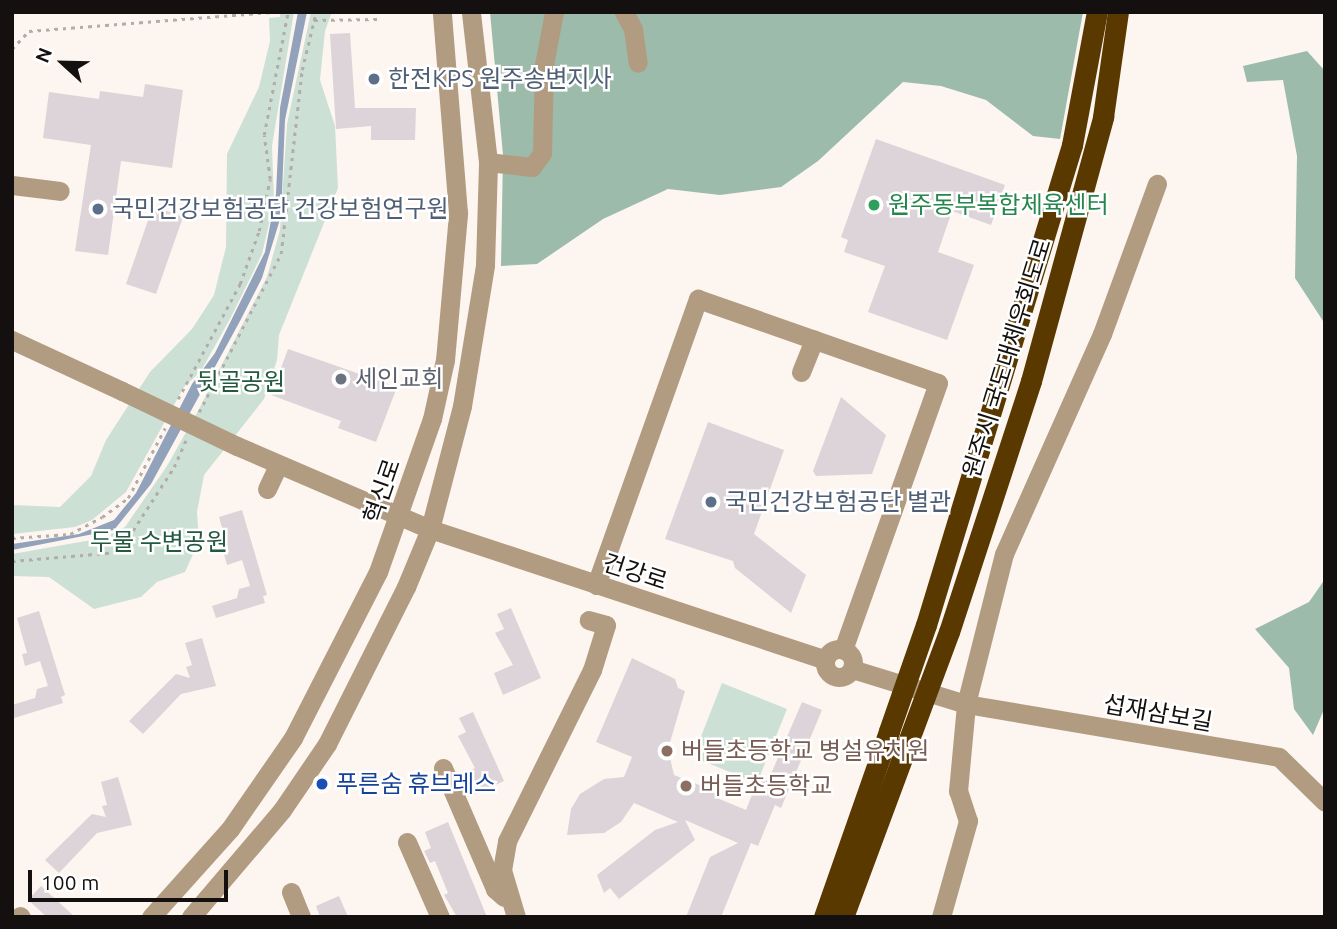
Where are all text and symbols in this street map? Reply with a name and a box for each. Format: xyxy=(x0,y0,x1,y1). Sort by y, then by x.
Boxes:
north arrow xyxy=(28,28,98,98)
text: N xyxy=(31,44,56,66)
place label: 한전KPS 원주송변지사 xyxy=(388,65,612,93)
marker: 한전KPS 원주송변지사 xyxy=(366,71,382,87)
place label: 원주동부복합체육센터 xyxy=(888,191,1109,219)
place label: 국민건강보험공단 건강보험연구원 xyxy=(112,195,449,223)
marker: 원주동부복합체육센터 xyxy=(866,197,882,213)
marker: 국민건강보험공단 건강보험연구원 xyxy=(90,201,106,217)
street label: 원주시 국도대체우회도로 xyxy=(957,235,1057,481)
place label: 세인교회 xyxy=(355,365,443,393)
park label: 뒷골공원 xyxy=(197,368,285,396)
marker: 세인교회 xyxy=(333,371,349,387)
street label: 혁신로 xyxy=(358,455,406,527)
place label: 국민건강보험공단 별관 xyxy=(725,488,951,516)
marker: 국민건강보험공단 별관 xyxy=(703,494,719,510)
park label: 두물 수변공원 xyxy=(90,528,228,556)
street label: 건강로 xyxy=(599,548,671,596)
street label: 섭재삼보길 xyxy=(1101,689,1215,737)
place label: 버들초등학교 병설유치원 xyxy=(681,737,929,765)
marker: 버들초등학교 병설유치원 xyxy=(659,743,675,759)
place label: 푸른숨 휴브레스 xyxy=(336,770,496,798)
place label: 버들초등학교 xyxy=(700,772,832,800)
marker: 푸른숨 휴브레스 xyxy=(314,776,330,792)
marker: 버들초등학교 xyxy=(678,778,694,794)
scale bar xyxy=(32,856,231,900)
text: 100 m xyxy=(41,870,99,894)

